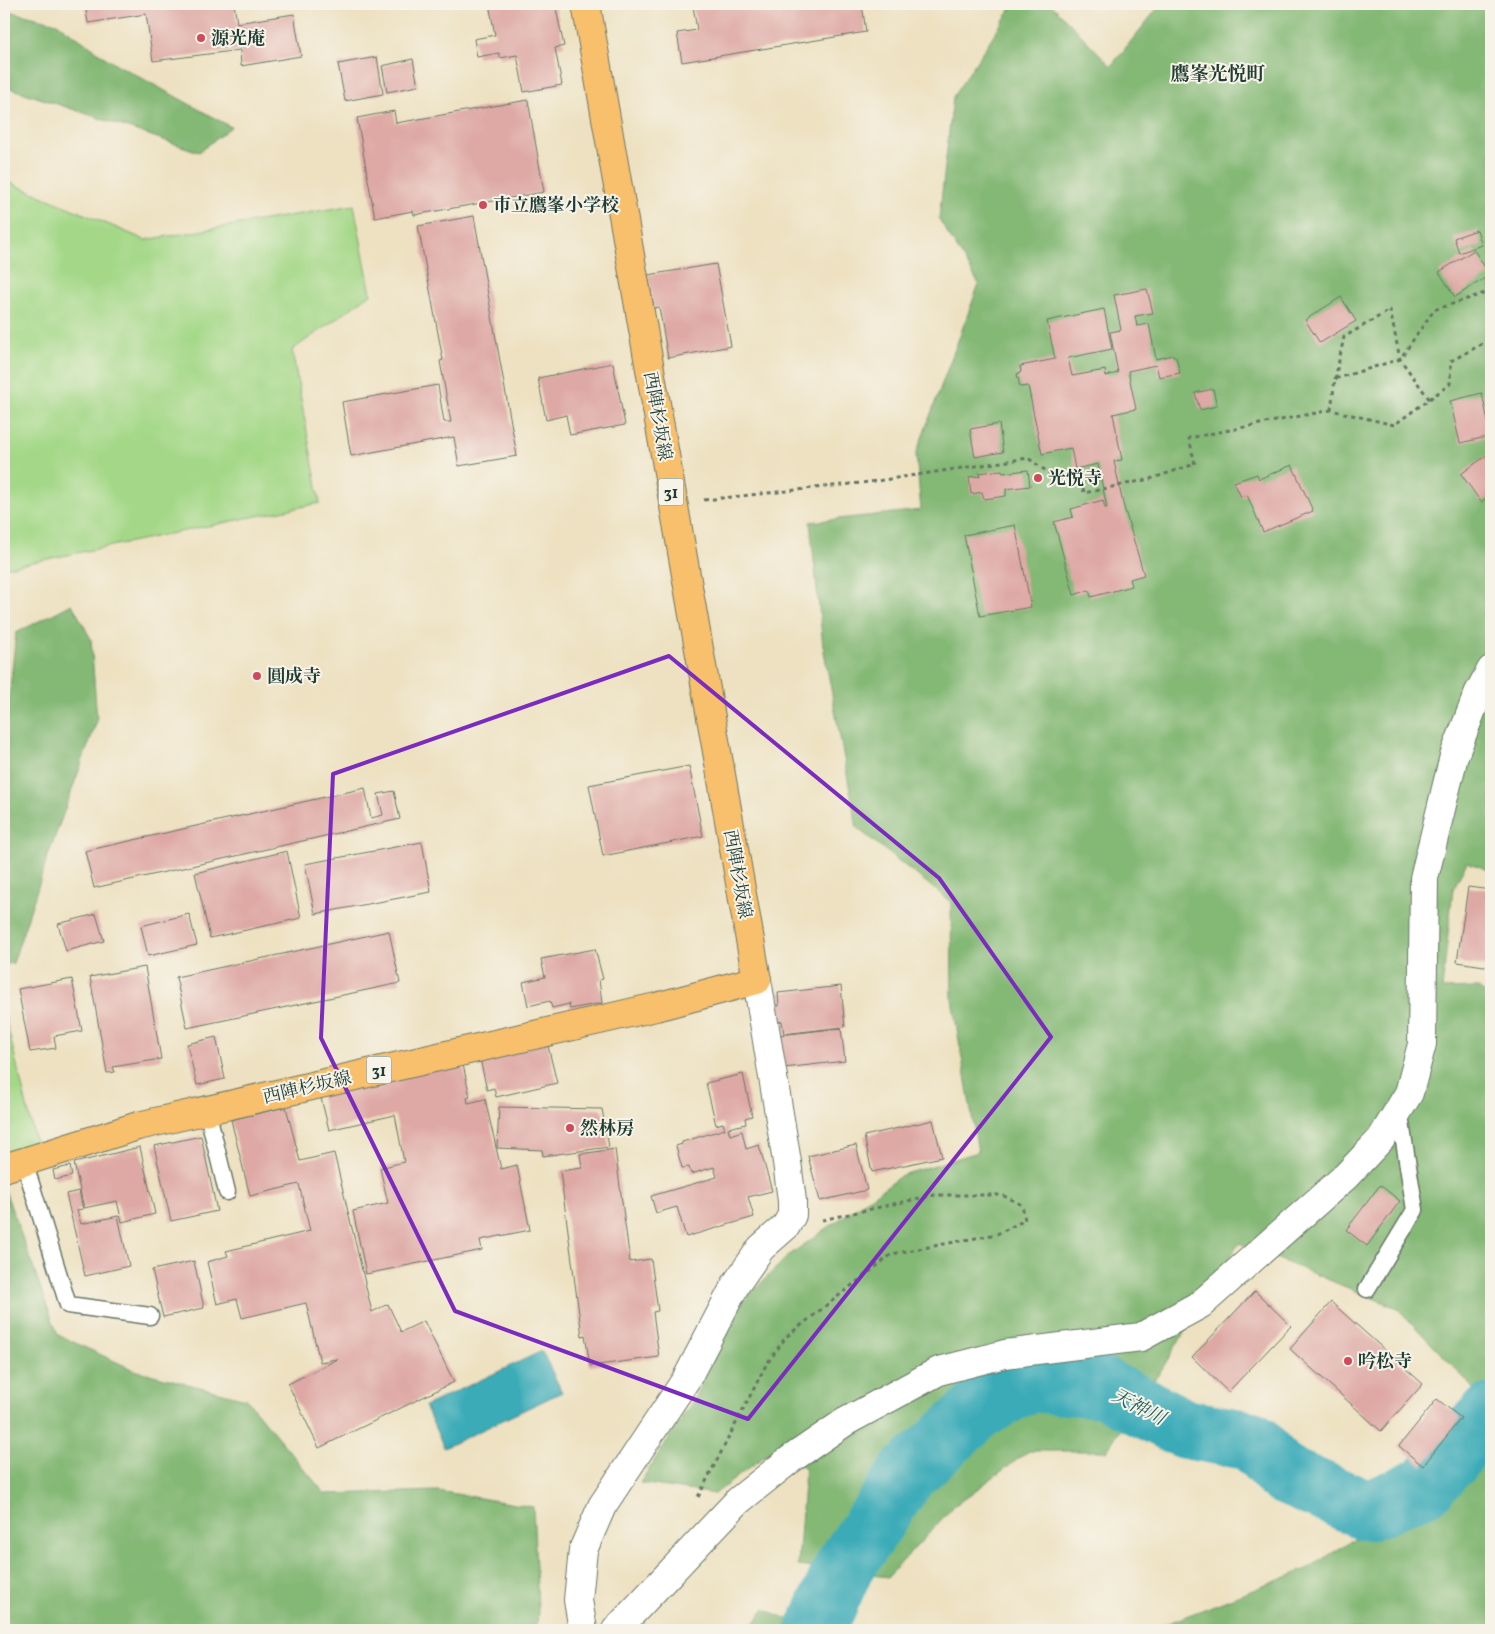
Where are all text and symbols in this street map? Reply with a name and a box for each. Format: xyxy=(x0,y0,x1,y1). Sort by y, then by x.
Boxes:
place label: 源光庵 xyxy=(211,27,265,52)
marker: 源光庵 xyxy=(195,32,207,44)
district label: 鷹峯光悦町 xyxy=(1170,62,1266,88)
place label: 市立鷹峯小学校 xyxy=(493,194,619,219)
marker: 市立鷹峯小学校 xyxy=(477,199,489,211)
street label: 西陣杉坂線 xyxy=(636,370,677,463)
place label: 光悦寺 xyxy=(1048,467,1102,492)
marker: 光悦寺 xyxy=(1032,472,1044,484)
road number: 31 xyxy=(658,478,684,506)
place label: 圓成寺 xyxy=(267,665,321,690)
marker: 圓成寺 xyxy=(251,670,263,682)
street label: 西陣杉坂線 xyxy=(716,828,757,921)
road number: 31 xyxy=(366,1056,392,1084)
street label: 西陣杉坂線 xyxy=(261,1066,354,1111)
place label: 然林房 xyxy=(580,1117,634,1142)
marker: 然林房 xyxy=(564,1122,576,1134)
place label: 吟松寺 xyxy=(1358,1350,1412,1375)
marker: 吟松寺 xyxy=(1342,1355,1354,1367)
water label: 天神川 xyxy=(1107,1383,1171,1433)

